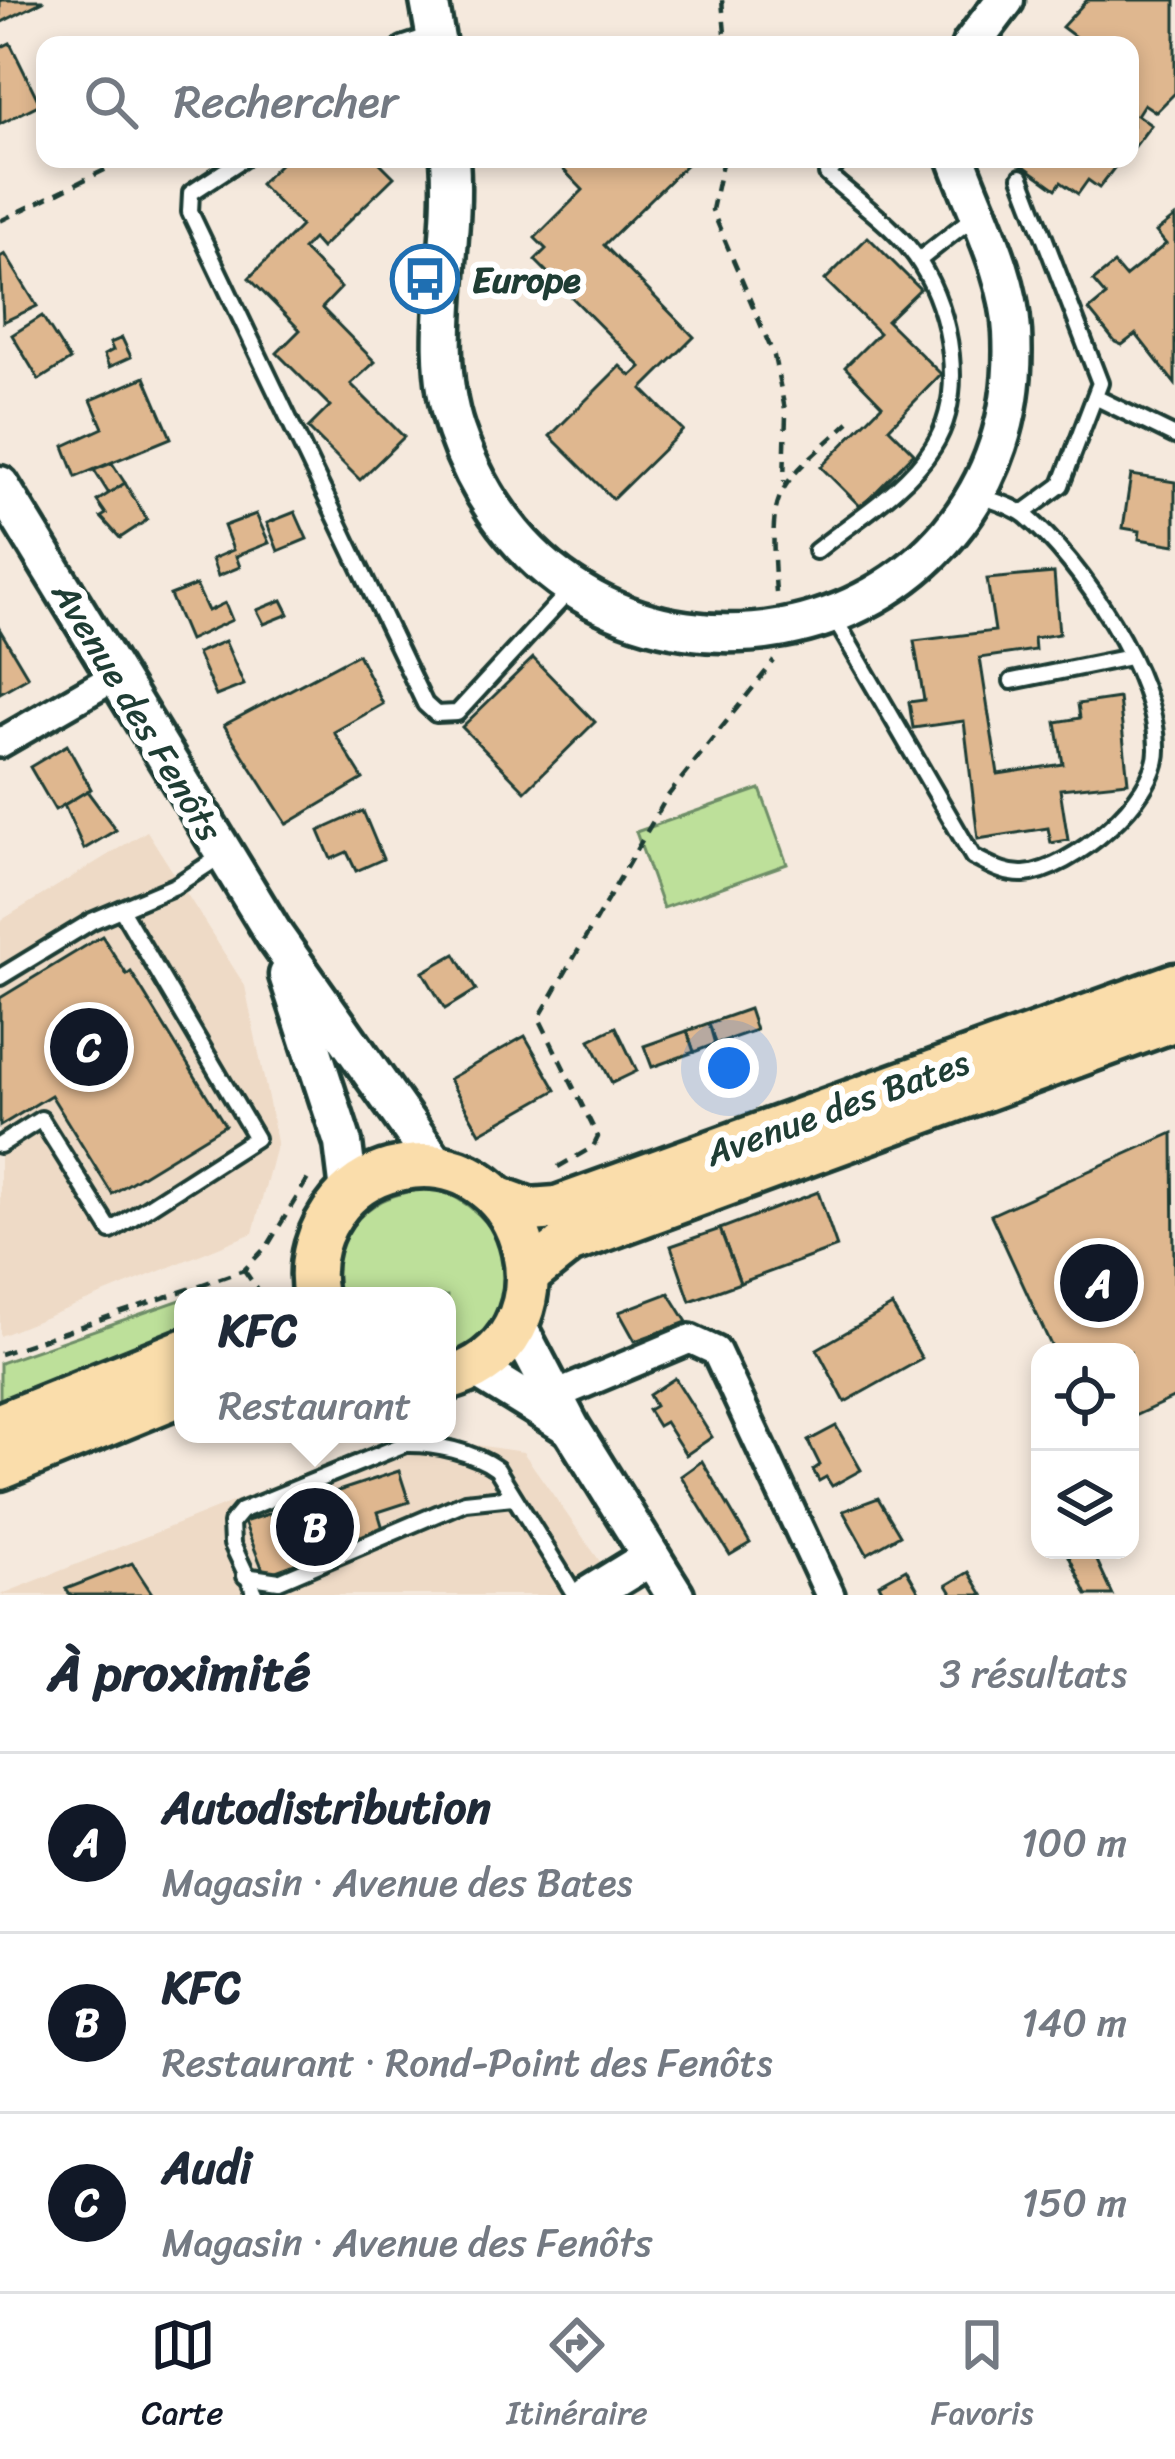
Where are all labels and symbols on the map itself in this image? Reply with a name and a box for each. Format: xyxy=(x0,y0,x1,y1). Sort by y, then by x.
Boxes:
bus stop icon: Europe xyxy=(390,244,460,314)
place label: Europe xyxy=(472,248,581,312)
street label: Avenue des Fenôts xyxy=(33,568,241,855)
pin: C xyxy=(50,1002,128,1092)
street label: Avenue des Bates xyxy=(696,1031,978,1186)
your location xyxy=(699,1038,759,1098)
pin: A xyxy=(1060,1238,1138,1328)
pin: B xyxy=(276,1482,354,1572)

